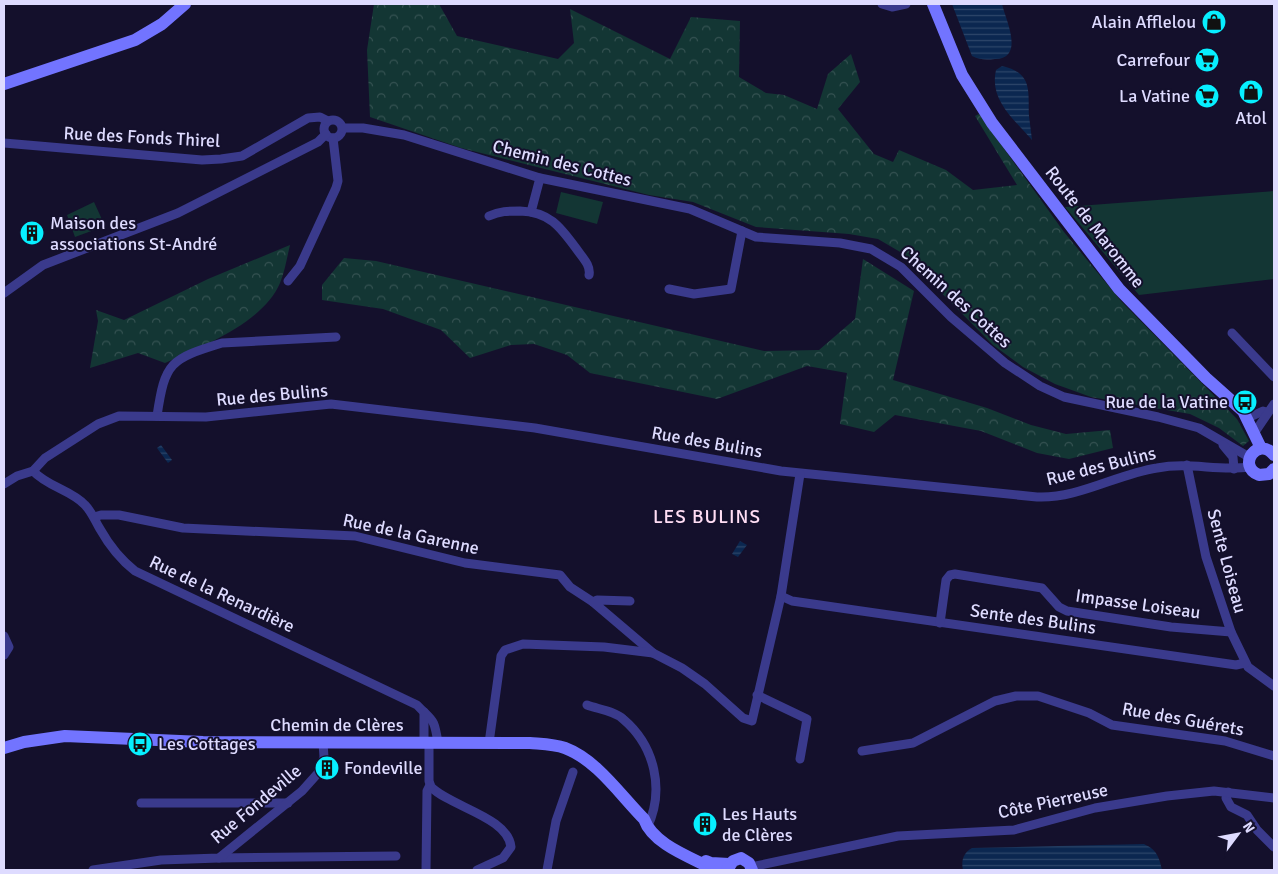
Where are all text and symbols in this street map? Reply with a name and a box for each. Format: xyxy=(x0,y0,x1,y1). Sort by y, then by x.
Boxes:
shop icon: Alain Afflelou xyxy=(1201,9,1227,35)
place label: Alain Afflelou xyxy=(1092,11,1196,33)
supermarket icon: Carrefour xyxy=(1194,47,1220,73)
place label: Carrefour xyxy=(1117,49,1190,71)
shop icon: Atol xyxy=(1238,79,1264,105)
supermarket icon: La Vatine xyxy=(1194,83,1220,109)
place label: La Vatine xyxy=(1119,85,1190,107)
place label: Atol xyxy=(1235,107,1267,129)
street label: Rue des Fonds Thirel xyxy=(63,122,221,152)
street label: Chemin des Cottes xyxy=(490,135,634,191)
street label: Route de Maromme xyxy=(1041,162,1149,292)
place label: Maison des associations St-André xyxy=(50,212,217,255)
building icon: Maison des associations St-André xyxy=(19,220,45,246)
street label: Chemin des Cottes xyxy=(896,241,1016,353)
street label: Rue des Bulins xyxy=(215,379,329,411)
bus stop icon: Rue de la Vatine xyxy=(1232,389,1258,415)
place label: Rue de la Vatine xyxy=(1105,391,1228,413)
street label: Rue des Bulins xyxy=(650,421,764,463)
street label: Rue des Bulins xyxy=(1044,442,1158,490)
district label: LES BULINS xyxy=(653,505,761,529)
street label: Sente Loiseau xyxy=(1203,506,1251,616)
street label: Rue de la Garenne xyxy=(341,509,481,559)
street label: Rue de la Renardière xyxy=(146,551,298,637)
street label: Impasse Loiseau xyxy=(1074,584,1202,624)
street label: Sente des Bulins xyxy=(969,599,1097,639)
street label: Rue des Guérets xyxy=(1120,697,1246,741)
street label: Chemin de Clères xyxy=(270,714,404,736)
bus stop icon: Les Cottages xyxy=(127,731,153,757)
place label: Les Cottages xyxy=(158,733,256,755)
building icon: Fondeville xyxy=(314,755,340,781)
place label: Fondeville xyxy=(344,757,422,779)
street label: Rue Fondeville xyxy=(206,760,306,848)
street label: Côte Pierreuse xyxy=(996,779,1110,823)
place label: Les Hauts de Clères xyxy=(722,803,797,846)
north arrow xyxy=(1213,809,1263,859)
building icon: Les Hauts de Clères xyxy=(692,811,718,837)
text: N xyxy=(1239,819,1258,836)

